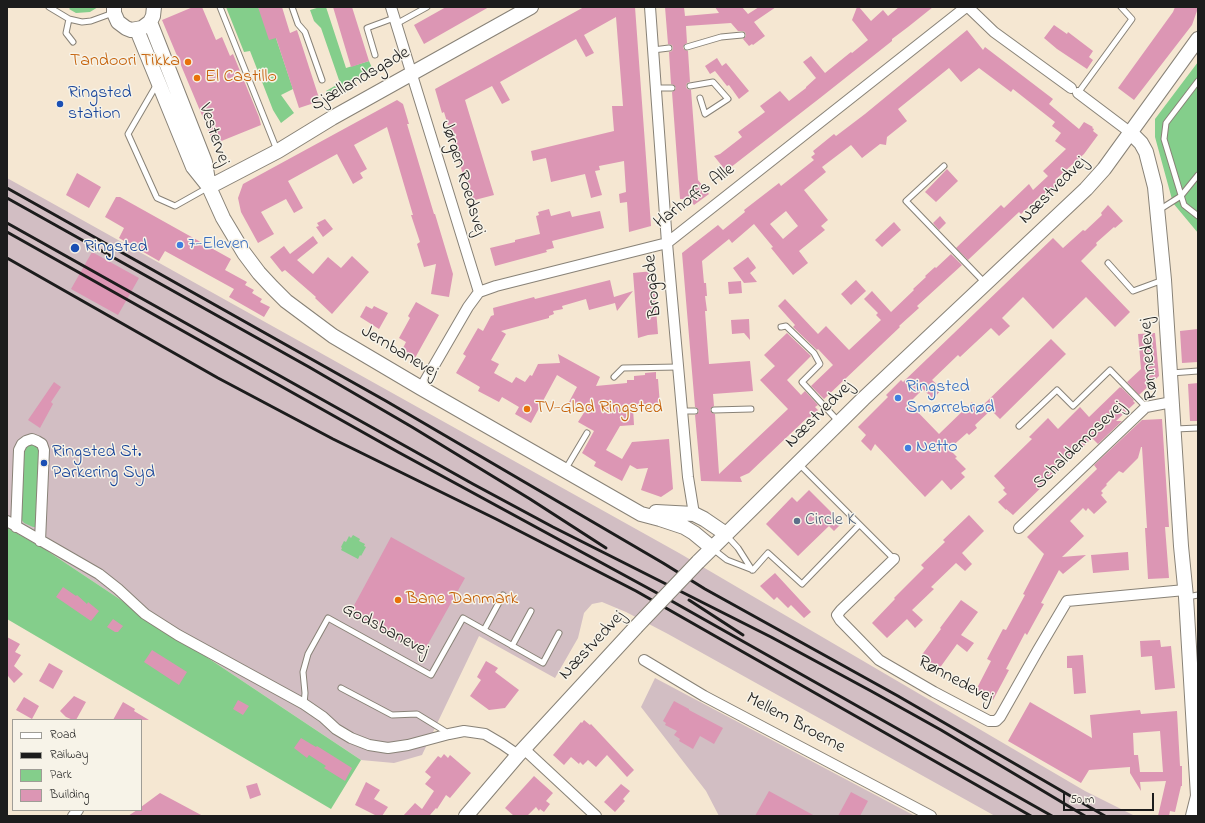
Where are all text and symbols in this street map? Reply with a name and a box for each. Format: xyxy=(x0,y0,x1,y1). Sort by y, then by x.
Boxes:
street label: Sjællandsgade xyxy=(308,43,414,117)
place label: Tandoori Tikka xyxy=(70,51,180,73)
marker: Tandoori Tikka xyxy=(183,57,193,67)
place label: El Castillo xyxy=(205,67,277,89)
marker: El Castillo xyxy=(192,73,202,83)
place label: Ringsted station xyxy=(68,83,132,126)
marker: Ringsted station xyxy=(55,99,65,109)
street label: Vestervej xyxy=(192,101,234,169)
street label: Jørgen Roedsvej xyxy=(434,118,490,238)
street label: Næstvedvej xyxy=(1015,152,1093,230)
street label: Harhoffs Alle xyxy=(650,160,740,234)
place label: 7-Eleven xyxy=(188,234,249,256)
place label: Ringsted xyxy=(84,237,148,259)
marker: 7-Eleven xyxy=(175,240,185,250)
marker: Ringsted xyxy=(69,242,81,254)
street label: Brogade xyxy=(640,254,668,318)
street label: Rønnedevej xyxy=(1136,317,1164,401)
street label: Jernbanevej xyxy=(356,321,442,385)
street label: Næstvedvej xyxy=(781,376,859,454)
place label: Ringsted Smørrebrød xyxy=(906,377,995,420)
marker: Ringsted Smørrebrød xyxy=(893,393,903,403)
street label: Schaldemosevej xyxy=(1030,397,1130,495)
place label: TV-Glad Ringsted xyxy=(535,398,663,420)
marker: TV-Glad Ringsted xyxy=(522,404,532,414)
place label: Netto xyxy=(916,437,958,459)
place label: Ringsted St. Parkering Syd xyxy=(52,442,155,484)
marker: Netto xyxy=(903,443,913,453)
marker: Ringsted St. Parkering Syd xyxy=(39,458,49,468)
place label: Circle K xyxy=(805,510,856,532)
marker: Circle K xyxy=(792,516,802,526)
place label: Bane Danmark xyxy=(406,589,518,611)
marker: Bane Danmark xyxy=(393,595,403,605)
street label: Godsbanevej xyxy=(338,599,432,663)
street label: Næstvedvej xyxy=(555,607,631,685)
street label: Rønnedevej xyxy=(914,652,996,710)
street label: Mellem Broerne xyxy=(742,689,848,759)
legend xyxy=(12,719,142,811)
text: Road xyxy=(50,726,76,744)
text: Railway xyxy=(50,746,88,764)
text: Park xyxy=(50,766,72,784)
scale bar xyxy=(1065,785,1156,811)
text: Building xyxy=(50,786,89,804)
text: 50 m xyxy=(1070,791,1094,809)

